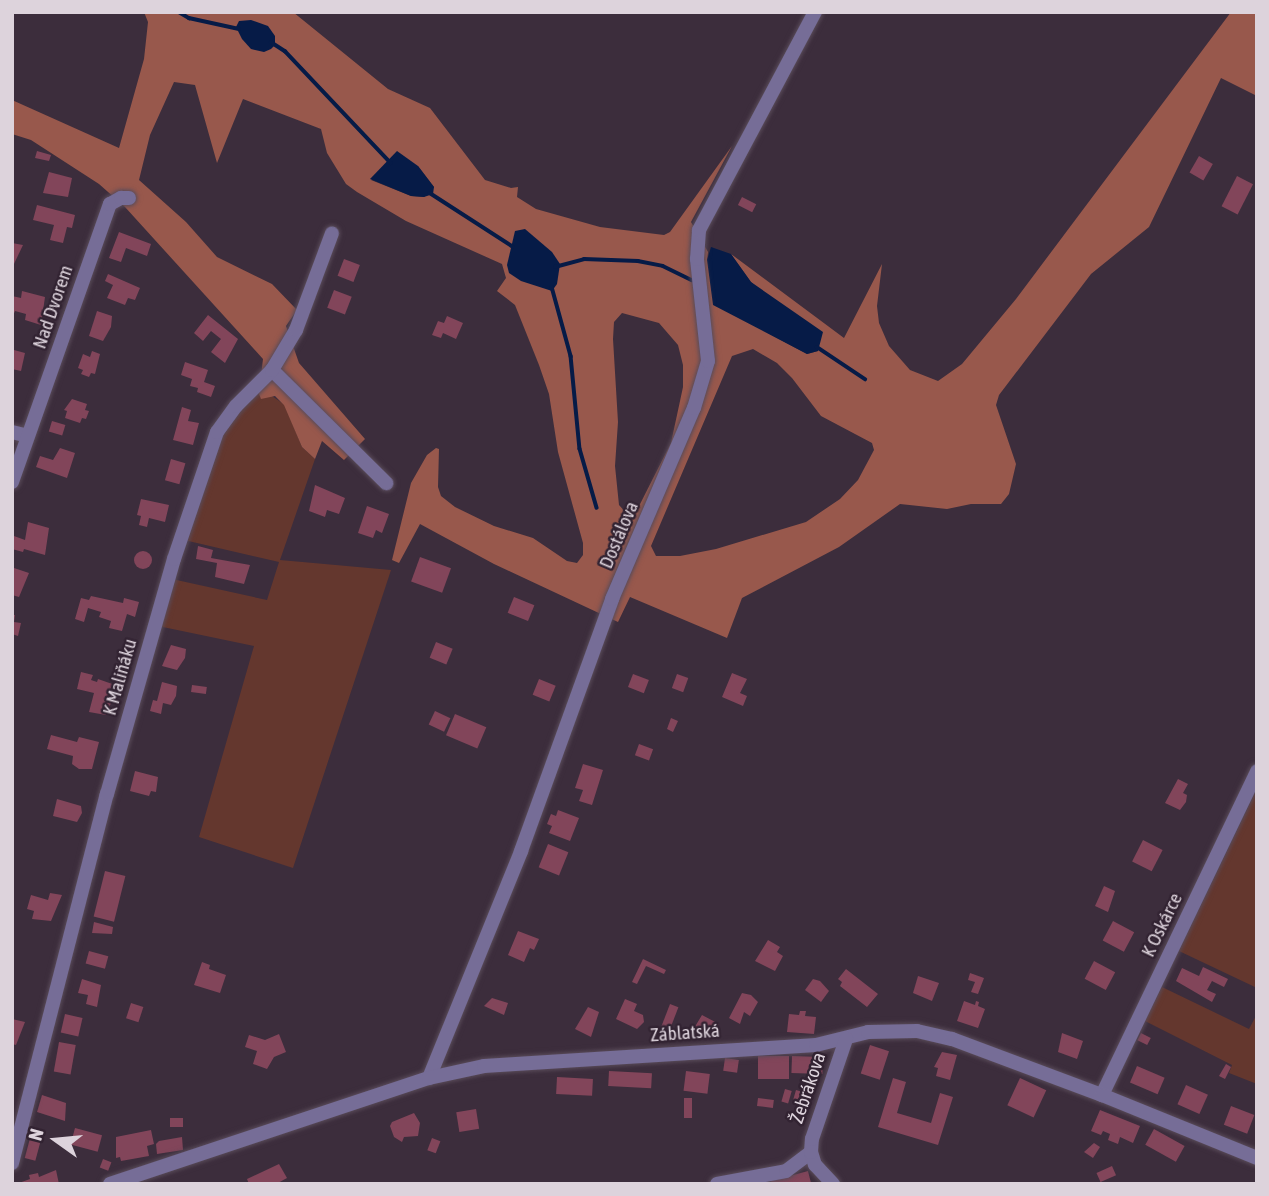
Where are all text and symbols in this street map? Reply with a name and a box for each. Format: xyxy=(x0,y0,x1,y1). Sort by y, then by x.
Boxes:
street label: Nad Dvorem xyxy=(28,262,78,352)
street label: Dostálova xyxy=(595,498,643,572)
street label: K Maliňáku xyxy=(98,636,142,718)
street label: K Oskárce xyxy=(1137,889,1187,961)
street label: Záblatská xyxy=(649,1019,721,1047)
street label: Žebrákova xyxy=(785,1050,831,1126)
north arrow xyxy=(21,1105,91,1175)
text: N xyxy=(24,1126,48,1143)

